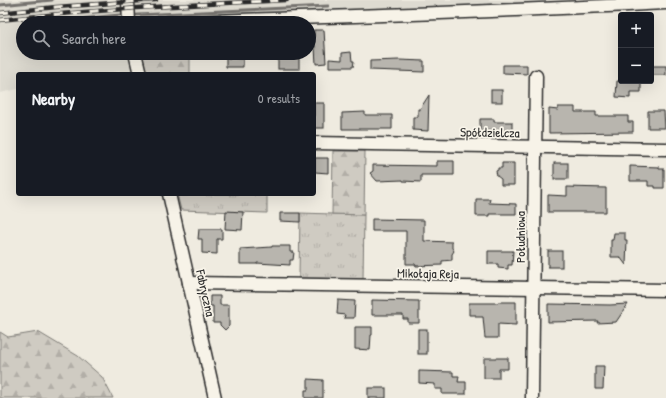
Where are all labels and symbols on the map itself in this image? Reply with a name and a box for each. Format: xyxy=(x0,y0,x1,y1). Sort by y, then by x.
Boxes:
street label: Spółdzielcza xyxy=(460,122,520,142)
street label: Południowa xyxy=(511,211,529,263)
street label: Mikołaja Reja xyxy=(397,263,459,283)
street label: Fabryczna xyxy=(192,267,220,318)

